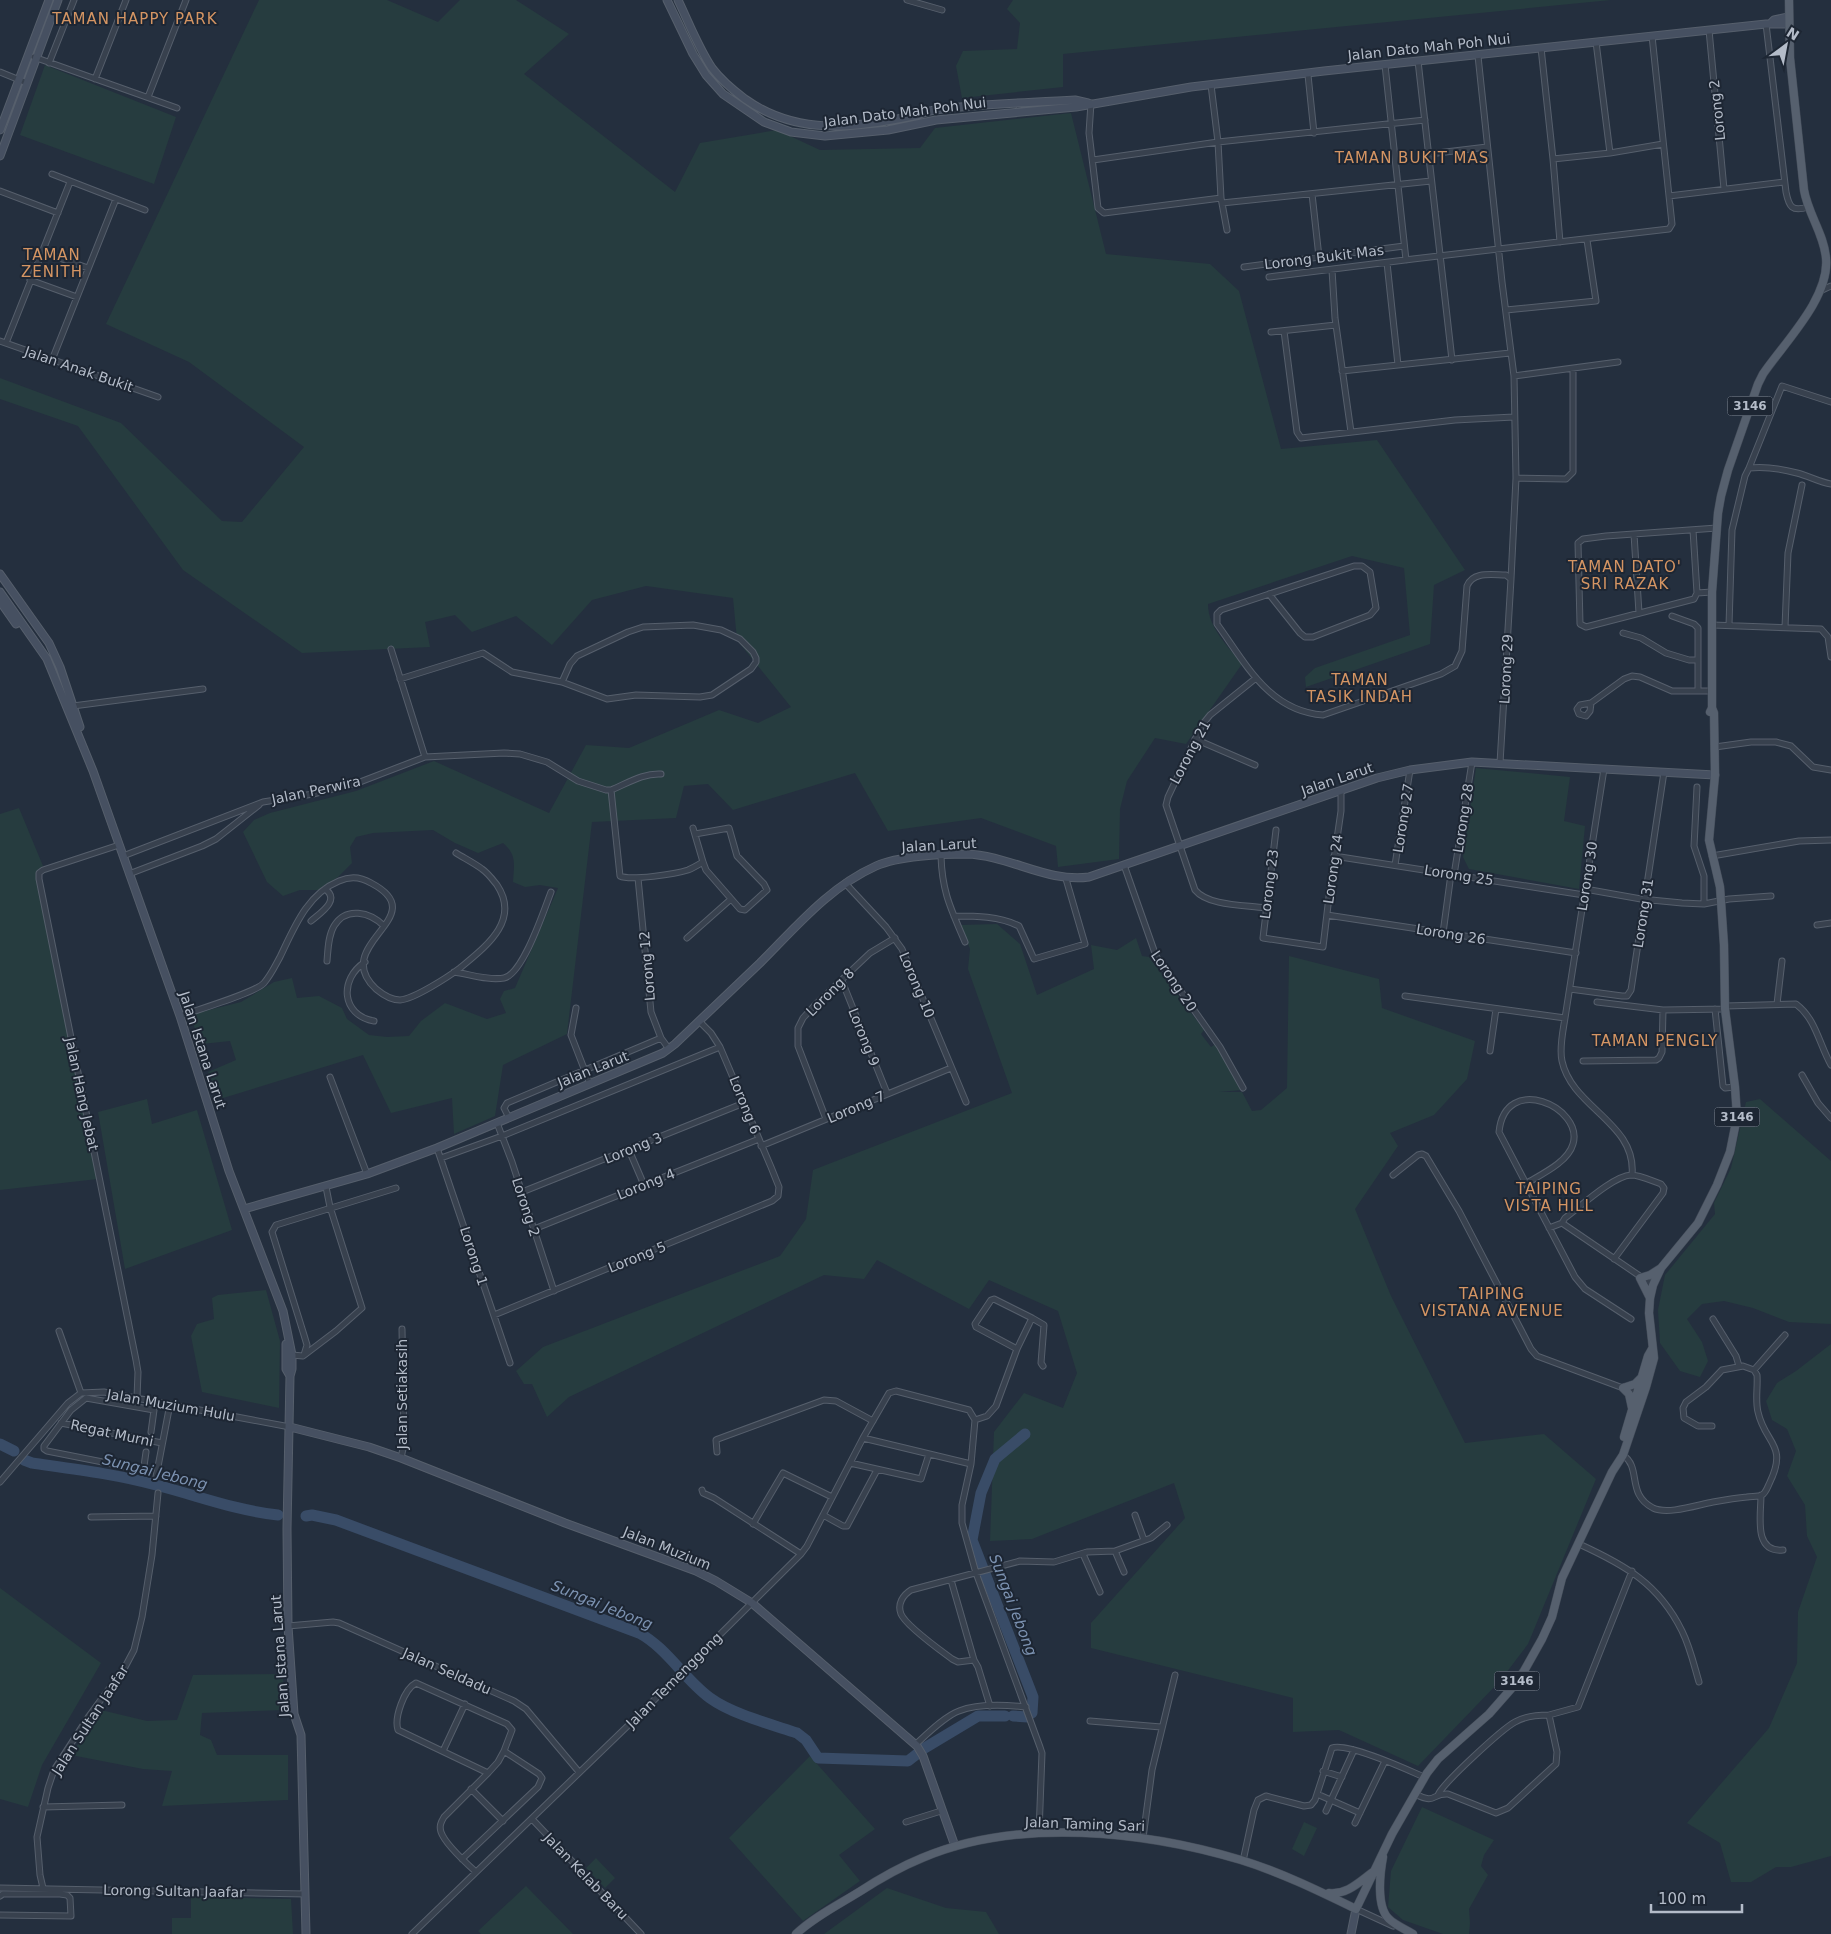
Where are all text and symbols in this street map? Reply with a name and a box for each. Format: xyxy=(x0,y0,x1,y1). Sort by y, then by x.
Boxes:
district label: TAMAN HAPPY PARK xyxy=(51,10,218,28)
north arrow xyxy=(1761,20,1811,70)
text: N xyxy=(1784,24,1802,44)
street label: Jalan Dato Mah Poh Nui xyxy=(1346,31,1511,64)
street label: Lorong 2 xyxy=(1706,79,1728,141)
street label: Jalan Dato Mah Poh Nui xyxy=(822,94,987,130)
district label: TAMAN BUKIT MAS xyxy=(1334,149,1489,167)
street label: Lorong Bukit Mas xyxy=(1263,242,1385,272)
district label: TAMAN ZENITH xyxy=(21,246,83,281)
street label: Jalan Anak Bukit xyxy=(22,343,136,395)
road number: 3146 xyxy=(1728,396,1772,416)
district label: TAMAN DATO' SRI RAZAK xyxy=(1567,558,1682,593)
street label: Lorong 29 xyxy=(1496,634,1516,704)
district label: TAMAN TASIK INDAH xyxy=(1306,671,1413,706)
street label: Lorong 21 xyxy=(1166,717,1214,787)
street label: Jalan Larut xyxy=(1298,759,1376,799)
street label: Jalan Perwira xyxy=(269,773,362,807)
street label: Lorong 27 xyxy=(1390,782,1416,854)
street label: Lorong 28 xyxy=(1450,782,1476,854)
street label: Lorong 24 xyxy=(1320,833,1346,905)
street label: Jalan Larut xyxy=(900,835,977,855)
street label: Lorong 30 xyxy=(1574,840,1600,912)
street label: Lorong 23 xyxy=(1257,848,1281,920)
street label: Lorong 25 xyxy=(1423,862,1495,888)
street label: Lorong 31 xyxy=(1630,877,1656,949)
street label: Lorong 26 xyxy=(1415,921,1487,947)
street label: Lorong 12 xyxy=(636,930,658,1002)
street label: Lorong 20 xyxy=(1148,947,1200,1015)
street label: Lorong 10 xyxy=(896,950,938,1020)
street label: Lorong 8 xyxy=(803,965,857,1019)
street label: Jalan Istana Larut xyxy=(176,988,230,1111)
street label: Lorong 9 xyxy=(845,1006,883,1068)
district label: TAMAN PENGLY xyxy=(1591,1032,1718,1050)
street label: Jalan Hang Jebat xyxy=(62,1035,102,1153)
street label: Jalan Larut xyxy=(554,1047,631,1091)
street label: Lorong 6 xyxy=(726,1074,764,1136)
street label: Lorong 7 xyxy=(825,1088,887,1126)
road number: 3146 xyxy=(1714,1108,1760,1126)
street label: Lorong 3 xyxy=(602,1129,664,1167)
street label: Lorong 4 xyxy=(615,1165,677,1203)
street label: Lorong 2 xyxy=(509,1175,543,1239)
district label: TAIPING VISTA HILL xyxy=(1504,1180,1594,1215)
street label: Lorong 1 xyxy=(457,1224,491,1288)
street label: Lorong 5 xyxy=(606,1238,668,1276)
district label: TAIPING VISTANA AVENUE xyxy=(1420,1285,1564,1320)
street label: Jalan Setiakasih xyxy=(394,1339,410,1450)
street label: Jalan Muzium Hulu xyxy=(105,1386,236,1424)
street label: Regat Murni xyxy=(69,1416,155,1450)
water label: Sungai Jebong xyxy=(101,1450,209,1494)
street label: Jalan Muzium xyxy=(620,1523,713,1573)
water label: Sungai Jebong xyxy=(985,1552,1041,1658)
water label: Sungai Jebong xyxy=(549,1577,655,1633)
street label: Jalan Istana Larut xyxy=(268,1594,292,1719)
street label: Jalan Temenggong xyxy=(622,1629,725,1732)
street label: Jalan Seldadu xyxy=(399,1644,494,1698)
street label: Jalan Sultan Jaafar xyxy=(48,1662,132,1779)
road number: 3146 xyxy=(1494,1672,1540,1690)
street label: Jalan Taming Sari xyxy=(1024,1814,1145,1834)
street label: Jalan Kelab Baru xyxy=(540,1829,631,1923)
street label: Lorong Sultan Jaafar xyxy=(103,1882,245,1900)
scale bar xyxy=(1651,1882,1742,1914)
text: 100 m xyxy=(1658,1890,1706,1908)

